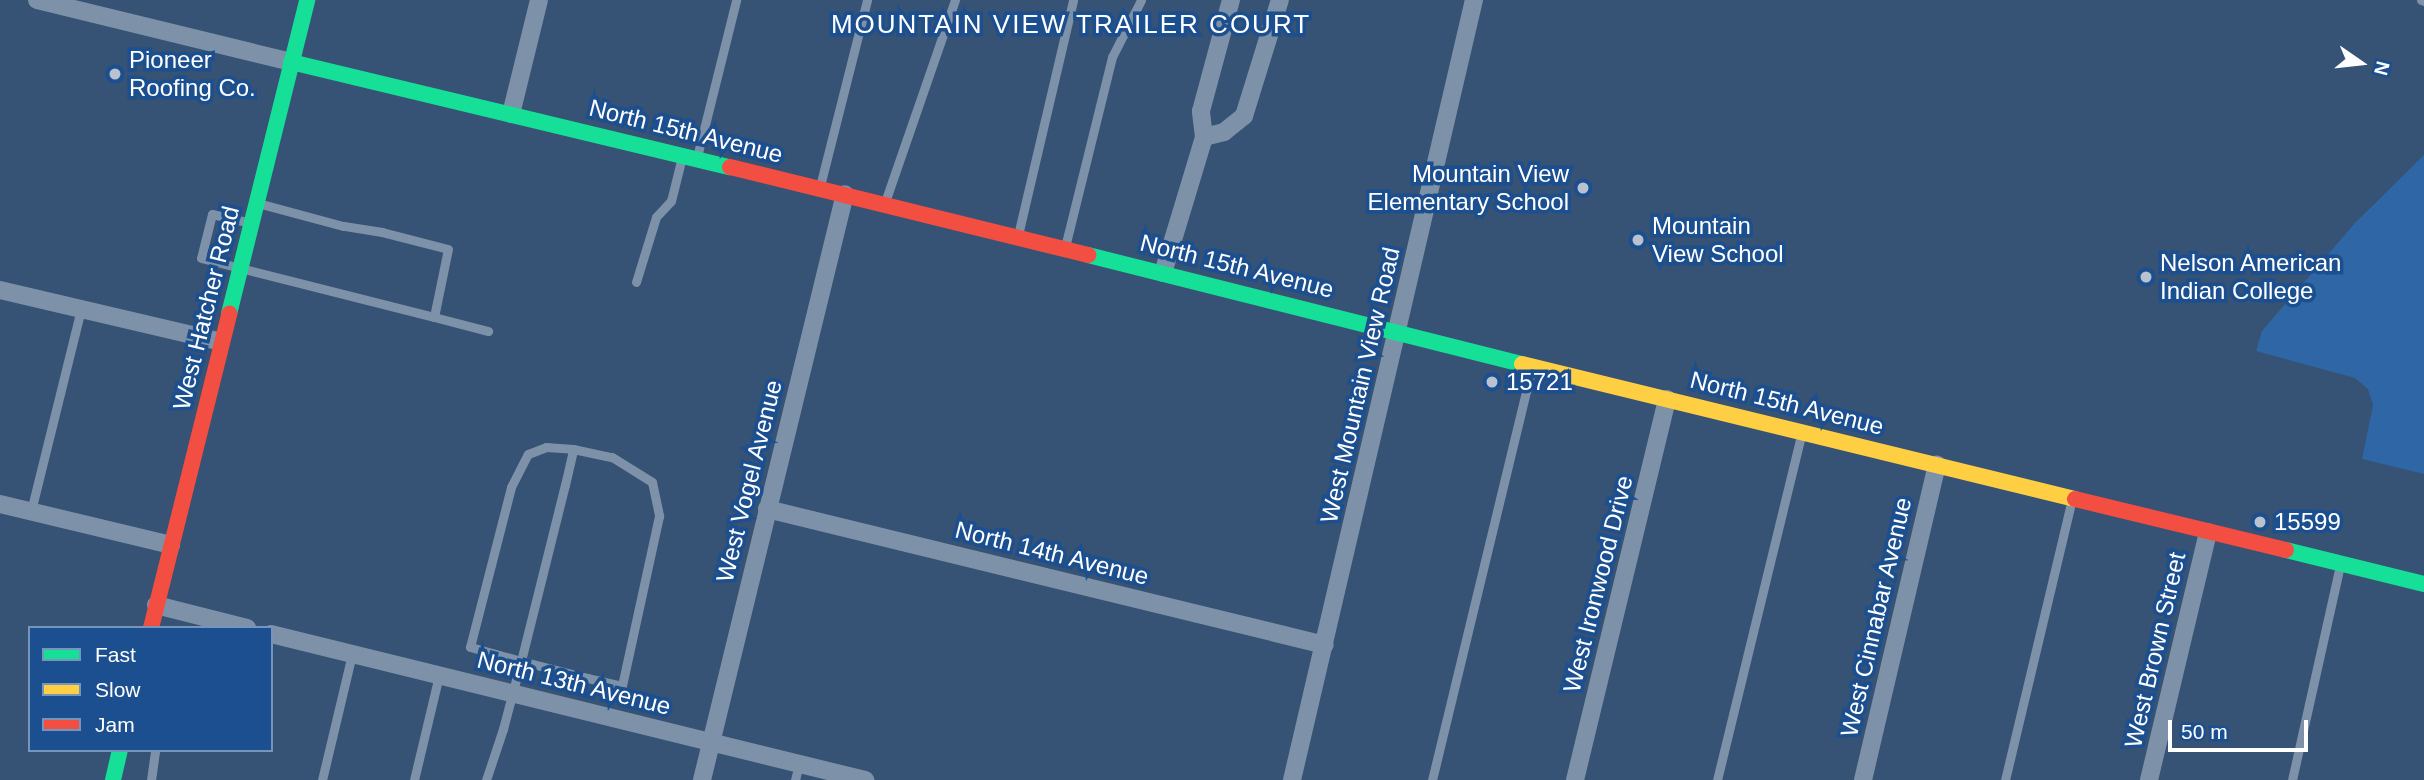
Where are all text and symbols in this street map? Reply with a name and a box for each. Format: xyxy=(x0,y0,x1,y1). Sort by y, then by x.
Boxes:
district label: MOUNTAIN VIEW TRAILER COURT xyxy=(834,9,1308,41)
north arrow xyxy=(2326,28,2396,98)
place label: Pioneer Roofing Co. xyxy=(129,46,256,102)
text: N xyxy=(2370,59,2394,77)
marker: Pioneer Roofing Co. xyxy=(107,66,123,82)
street label: North 15th Avenue xyxy=(586,93,786,169)
place label: Mountain View Elementary School xyxy=(1368,160,1569,216)
marker: Mountain View Elementary School xyxy=(1575,180,1591,196)
street label: West Hatcher Road xyxy=(167,203,245,413)
place label: Mountain View School xyxy=(1652,212,1784,268)
street label: North 15th Avenue xyxy=(1137,228,1337,304)
marker: Mountain View School xyxy=(1630,232,1646,248)
street label: West Mountain View Road xyxy=(1314,244,1406,526)
place label: Nelson American Indian College xyxy=(2160,249,2343,305)
marker: Nelson American Indian College xyxy=(2138,269,2154,285)
street label: North 15th Avenue xyxy=(1687,365,1887,441)
place label: 15721 xyxy=(1506,368,1573,396)
marker: 15721 xyxy=(1484,374,1500,390)
street label: West Vogel Avenue xyxy=(710,376,788,586)
street label: West Ironwood Drive xyxy=(1557,473,1639,695)
street label: West Cinnabar Avenue xyxy=(1834,494,1918,740)
place label: 15599 xyxy=(2274,508,2341,536)
marker: 15599 xyxy=(2252,514,2268,530)
street label: North 14th Avenue xyxy=(952,515,1152,591)
street label: West Brown Street xyxy=(2119,550,2191,750)
legend xyxy=(28,626,273,752)
text: Fast xyxy=(95,643,136,666)
street label: North 13th Avenue xyxy=(474,645,674,721)
text: Slow xyxy=(95,678,141,701)
scale bar xyxy=(2172,706,2312,750)
text: Jam xyxy=(95,713,135,736)
text: 50 m xyxy=(2181,720,2228,743)

